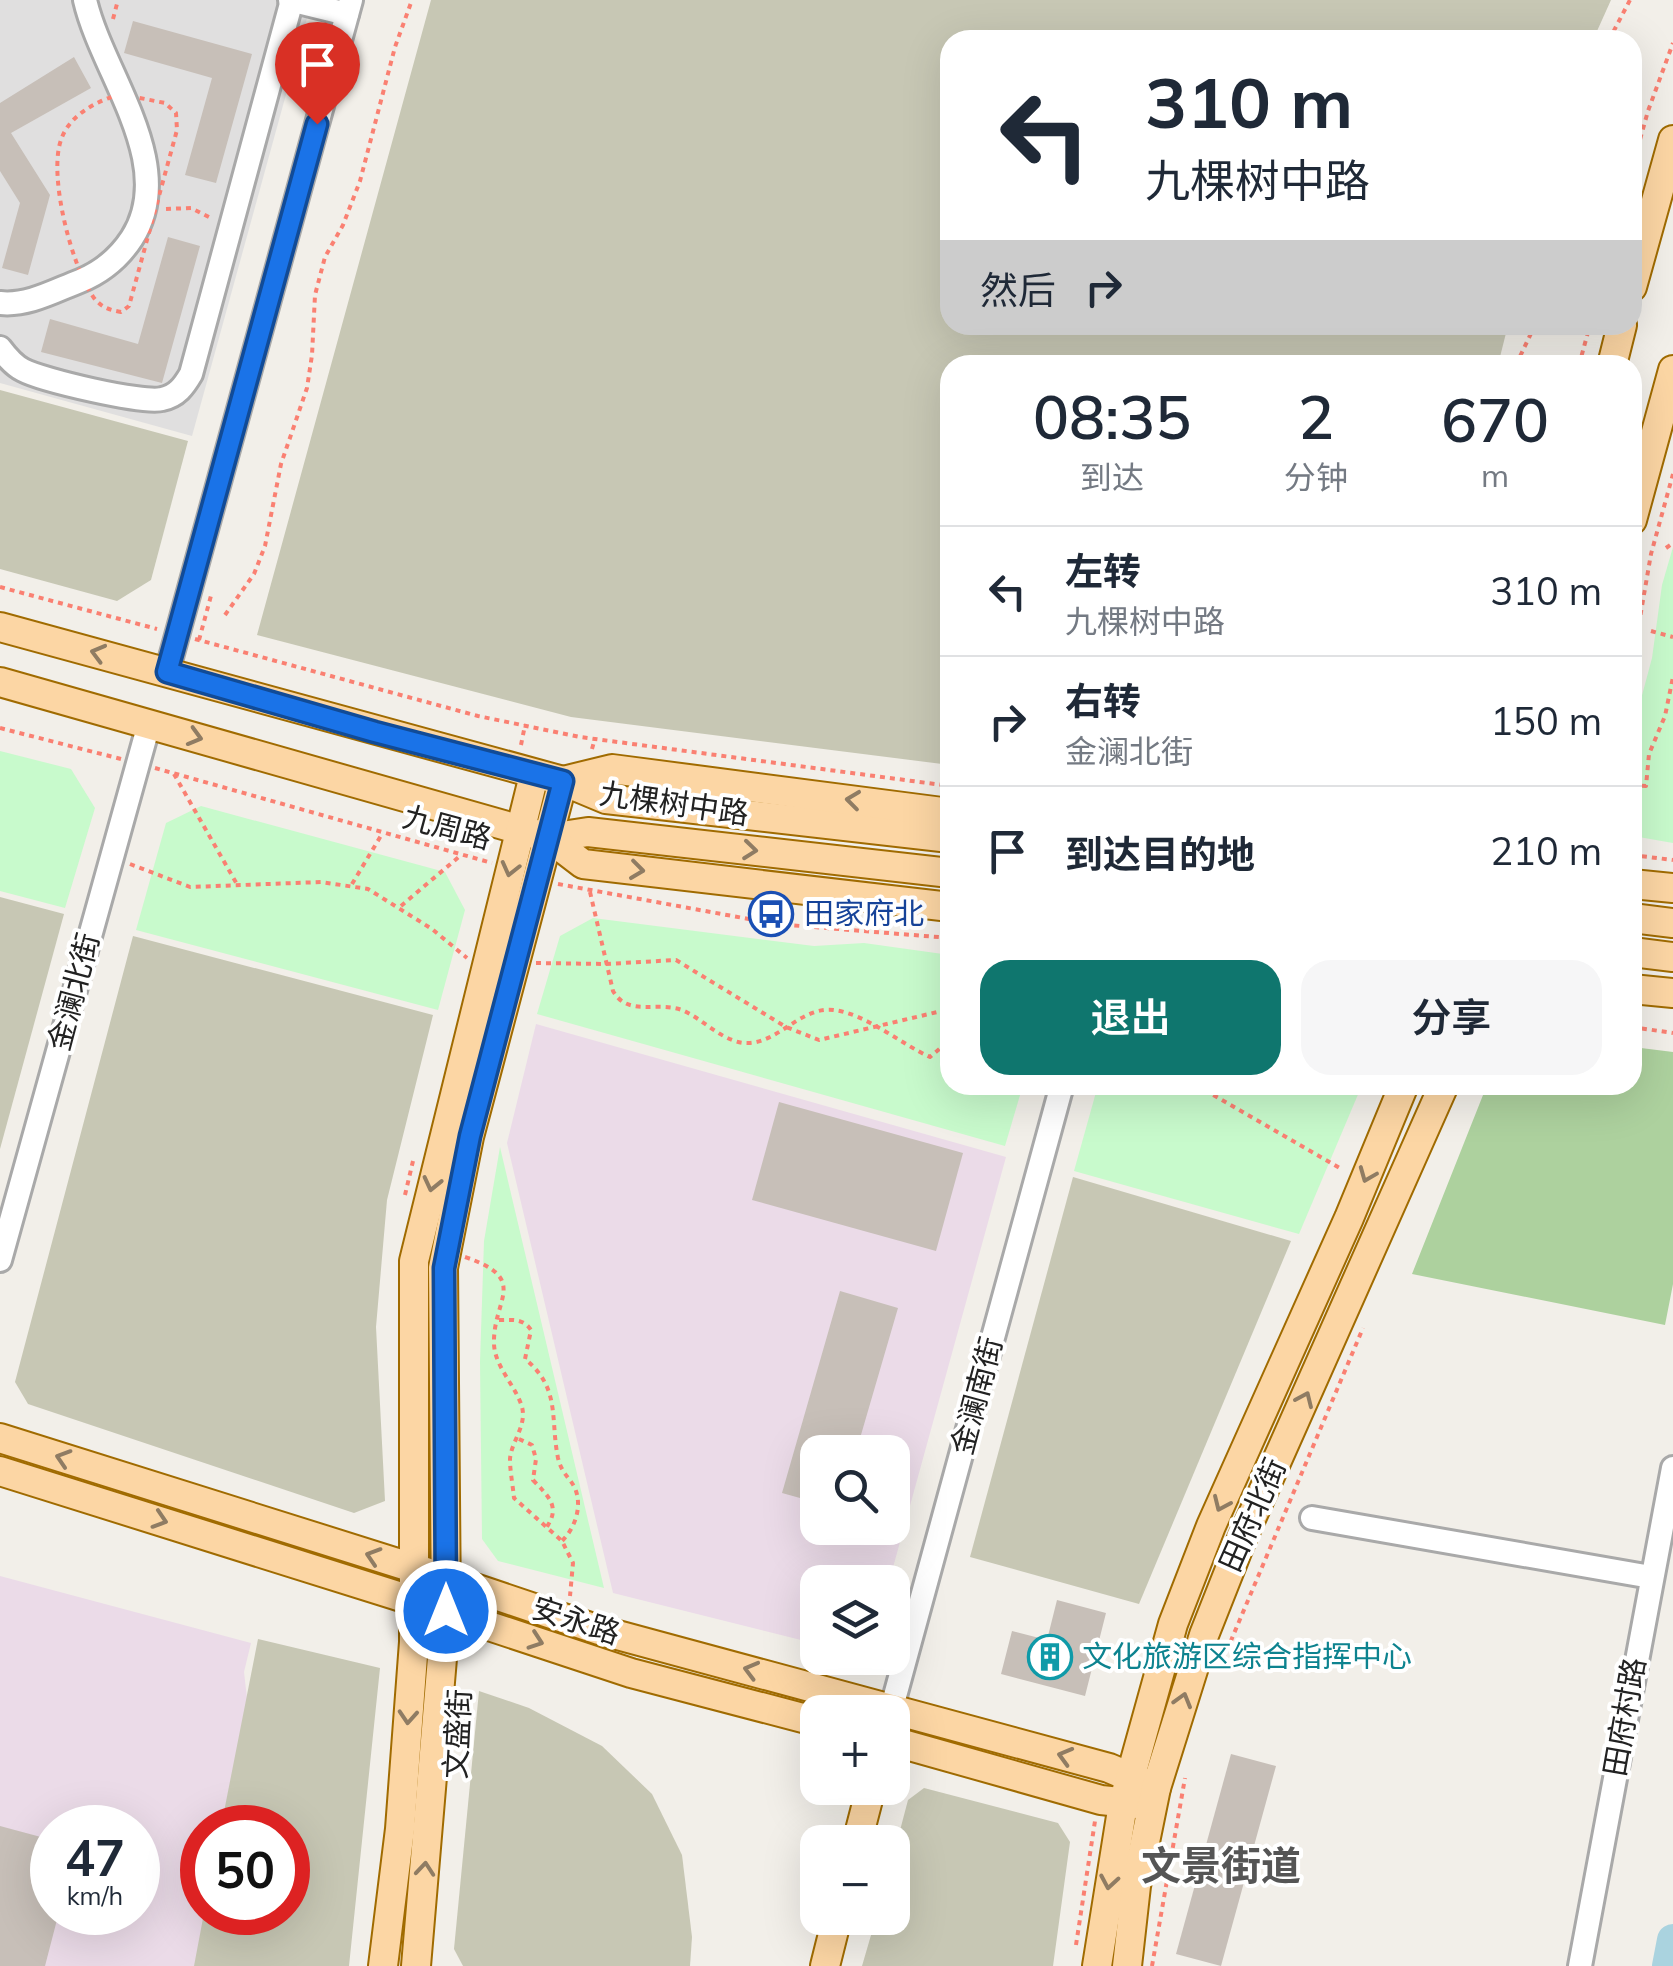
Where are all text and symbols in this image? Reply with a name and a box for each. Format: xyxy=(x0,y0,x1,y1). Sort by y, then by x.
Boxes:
pin xyxy=(275,22,360,125)
icon: arrive xyxy=(290,37,345,92)
text: 310 m xyxy=(1145,58,1353,146)
icon: left xyxy=(980,70,1110,200)
text: 九棵树中路 xyxy=(1145,152,1370,208)
icon: right xyxy=(1076,260,1131,315)
text: 然后 xyxy=(980,266,1056,314)
text: 08:35 xyxy=(1033,379,1191,454)
text: 2 xyxy=(1298,379,1334,454)
text: 670 xyxy=(1441,382,1549,457)
text: m xyxy=(1481,455,1509,495)
text: 到达 xyxy=(1080,457,1144,497)
text: 分钟 xyxy=(1284,457,1348,497)
text: 左转 xyxy=(1065,547,1141,595)
icon: left xyxy=(980,564,1035,619)
text: 310 m xyxy=(1490,567,1602,615)
text: 九棵树中路 xyxy=(1065,601,1225,641)
one-way arrow xyxy=(90,644,107,665)
text: 右转 xyxy=(1065,677,1141,725)
icon: right xyxy=(980,694,1035,749)
text: 150 m xyxy=(1490,697,1602,745)
one-way arrow xyxy=(186,725,203,746)
text: 金澜北街 xyxy=(1065,731,1193,771)
street label: 九棵树中路 xyxy=(597,774,751,832)
one-way arrow xyxy=(845,791,862,812)
street label: 九周路 xyxy=(399,797,496,857)
icon: arrive xyxy=(980,824,1035,879)
text: 210 m xyxy=(1490,827,1602,875)
text: 到达目的地 xyxy=(1065,830,1255,878)
one-way arrow xyxy=(742,839,758,860)
one-way arrow xyxy=(629,859,645,880)
one-way arrow xyxy=(501,860,522,877)
bus stop icon: 田家府北 xyxy=(748,891,794,937)
place label: 田家府北 xyxy=(804,894,924,932)
street label: 金澜北街 xyxy=(39,929,107,1055)
button: 退出 xyxy=(980,960,1281,1075)
button: 分享 xyxy=(1301,960,1602,1075)
one-way arrow xyxy=(1358,1165,1378,1183)
one-way arrow xyxy=(422,1176,443,1193)
street label: 金澜南街 xyxy=(942,1333,1010,1459)
one-way arrow xyxy=(1293,1391,1313,1409)
map controls xyxy=(800,1435,910,1935)
button: search xyxy=(800,1435,910,1545)
one-way arrow xyxy=(56,1449,73,1470)
street label: 田府北街 xyxy=(1210,1452,1294,1577)
one-way arrow xyxy=(1213,1494,1233,1512)
one-way arrow xyxy=(151,1508,168,1528)
one-way arrow xyxy=(365,1547,382,1567)
position arrow xyxy=(394,1559,498,1663)
button: layers xyxy=(800,1565,910,1675)
street label: 安永路 xyxy=(528,1588,625,1652)
one-way arrow xyxy=(527,1630,544,1650)
building icon: 文化旅游区综合指挥中心 xyxy=(1027,1634,1073,1680)
place label: 文化旅游区综合指挥中心 xyxy=(1082,1637,1412,1675)
street label: 田府村路 xyxy=(1595,1654,1653,1779)
one-way arrow xyxy=(743,1661,760,1682)
street label: 文盛街 xyxy=(436,1688,478,1780)
one-way arrow xyxy=(1172,1692,1193,1709)
button: + xyxy=(800,1695,910,1805)
one-way arrow xyxy=(398,1710,420,1726)
one-way arrow xyxy=(1057,1747,1074,1768)
speed limit sign: 50 xyxy=(180,1805,310,1935)
button: − xyxy=(800,1825,910,1935)
text: 47 xyxy=(65,1826,125,1889)
district label: 文景街道 xyxy=(1141,1840,1301,1890)
one-way arrow xyxy=(413,1860,435,1876)
one-way arrow xyxy=(1099,1874,1120,1890)
text: km/h xyxy=(67,1880,123,1911)

